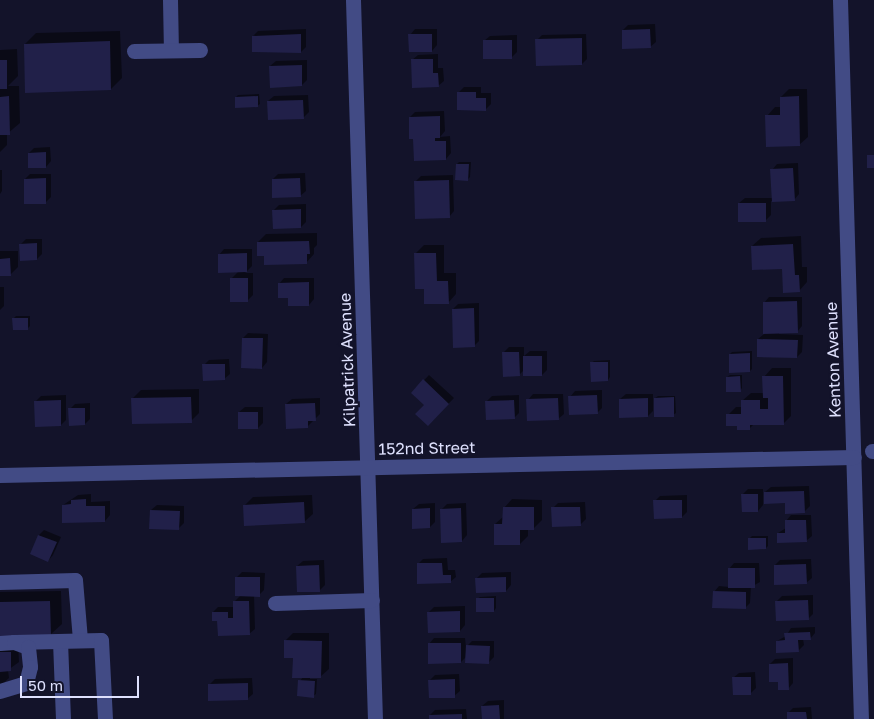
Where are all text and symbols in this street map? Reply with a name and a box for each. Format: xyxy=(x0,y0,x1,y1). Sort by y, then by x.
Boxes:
street label: Kilpatrick Avenue xyxy=(335,293,359,427)
street label: Kenton Avenue xyxy=(821,302,845,418)
street label: 152nd Street xyxy=(378,438,476,458)
scale bar xyxy=(22,666,141,698)
text: 50 m xyxy=(28,676,63,694)

